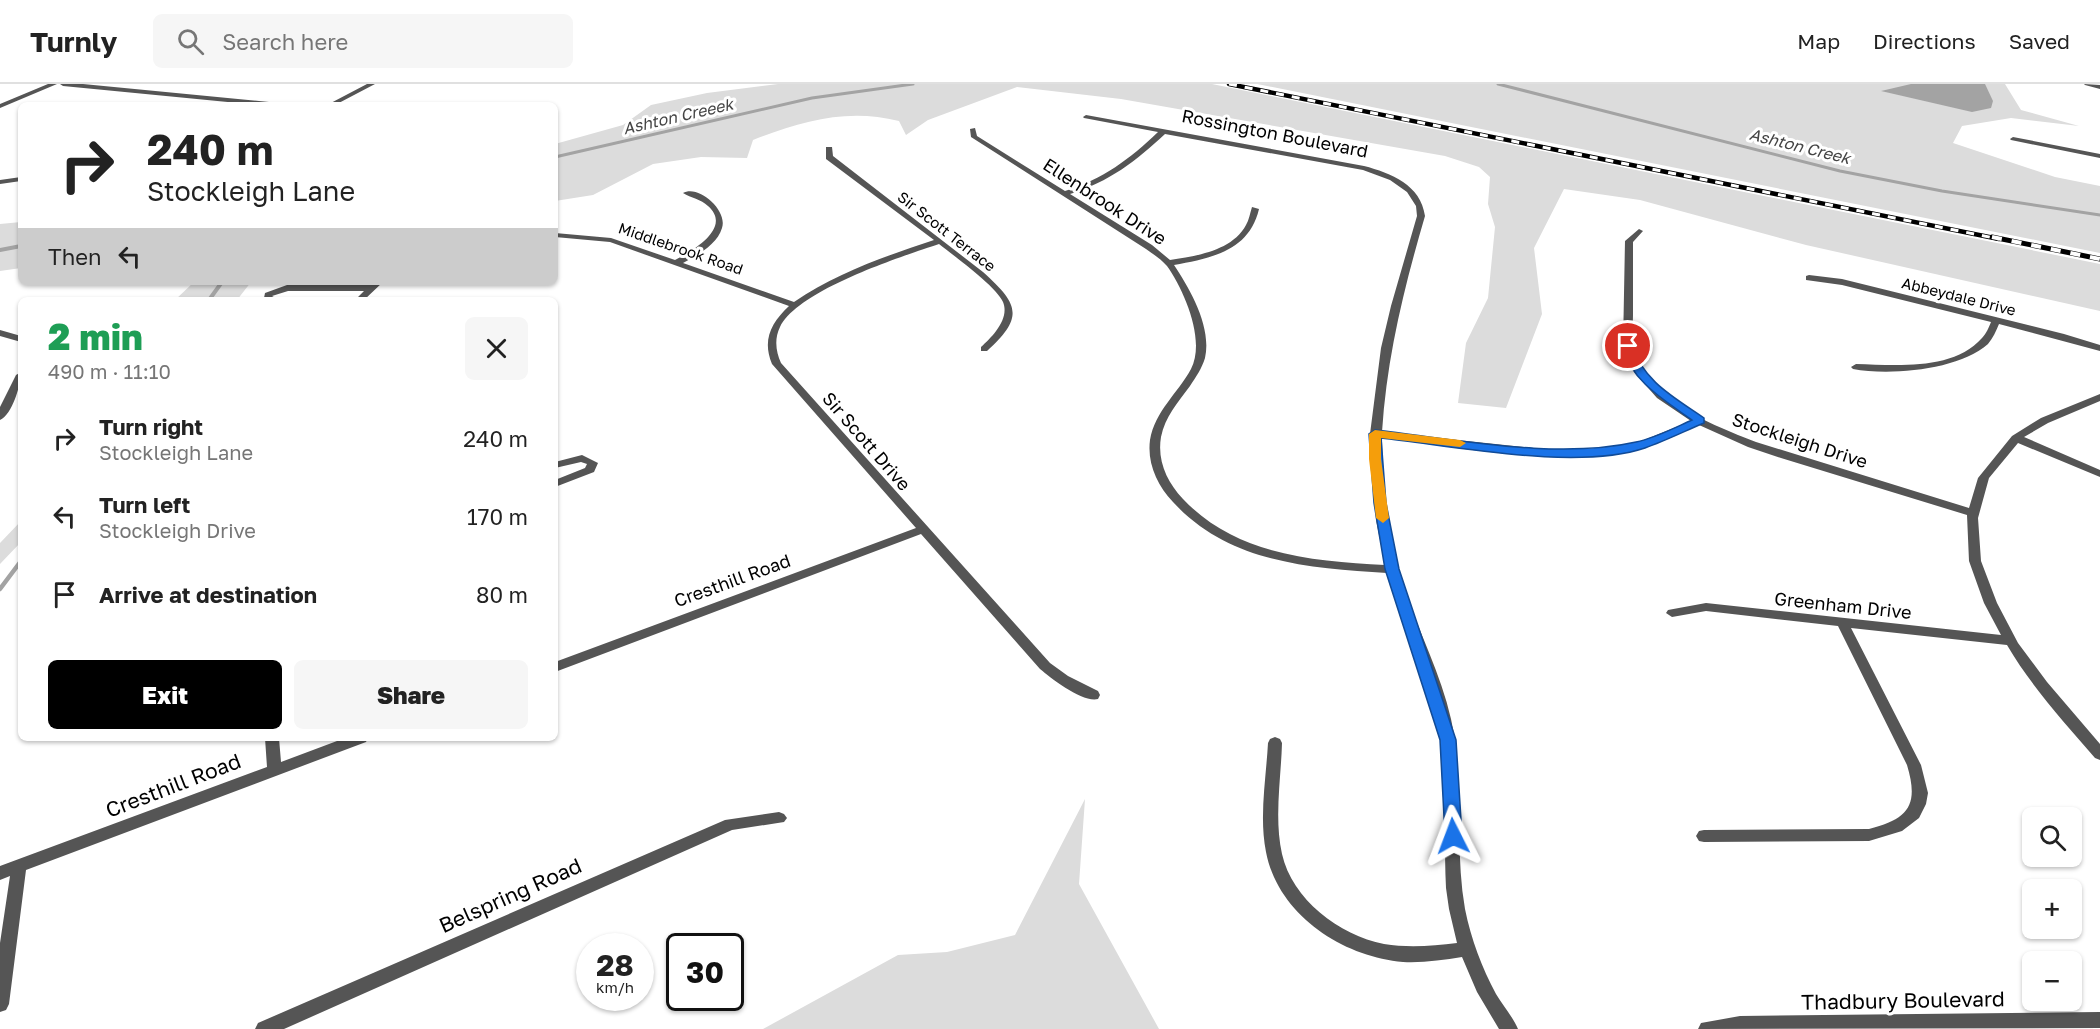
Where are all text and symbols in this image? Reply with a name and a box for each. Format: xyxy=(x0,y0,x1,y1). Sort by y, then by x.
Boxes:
search box xyxy=(153,14,573,68)
text: Turnly xyxy=(30,25,117,58)
icon: search xyxy=(174,25,207,58)
text: Search here xyxy=(222,28,348,55)
text: Map xyxy=(1797,28,1840,54)
text: Directions xyxy=(1873,28,1976,54)
text: Saved xyxy=(2009,28,2070,54)
water label: Ashton Creeek xyxy=(621,93,737,138)
street label: Rossington Boulevard xyxy=(1180,104,1370,162)
text: 240 m xyxy=(147,124,273,174)
water label: Ashton Creek xyxy=(1748,124,1854,169)
icon: right xyxy=(48,126,126,204)
street label: Ellenbrook Drive xyxy=(1039,153,1171,249)
text: Stockleigh Lane xyxy=(147,175,355,207)
street label: Sir Scott Terrace xyxy=(895,187,1000,275)
street label: Middlebrook Road xyxy=(616,218,746,278)
icon: left xyxy=(113,240,146,273)
text: Then xyxy=(48,243,101,270)
street label: Abbeydale Drive xyxy=(1900,273,2018,319)
text: 2 min xyxy=(48,315,143,358)
button: close xyxy=(465,317,528,380)
pin xyxy=(1602,320,1653,371)
icon: arrive xyxy=(1611,329,1644,362)
text: 490 m · 11:10 xyxy=(48,359,171,383)
street label: Sir Scott Drive xyxy=(818,387,916,495)
street label: Stockleigh Drive xyxy=(1729,408,1871,472)
text: Turn right xyxy=(99,413,203,440)
icon: right xyxy=(48,422,81,455)
text: 240 m xyxy=(463,425,528,452)
text: Stockleigh Lane xyxy=(99,440,253,464)
text: Turn left xyxy=(99,491,190,518)
icon: left xyxy=(48,500,81,533)
text: 170 m xyxy=(467,503,528,530)
text: Stockleigh Drive xyxy=(99,518,256,542)
street label: Cresthill Road xyxy=(671,549,793,611)
icon: arrive xyxy=(48,578,81,611)
text: Arrive at destination xyxy=(99,581,317,608)
text: 80 m xyxy=(476,581,528,608)
street label: Greenham Drive xyxy=(1773,587,1913,623)
button: Exit xyxy=(48,660,282,729)
button: Share xyxy=(294,660,528,729)
street label: Cresthill Road xyxy=(102,747,244,823)
position arrow xyxy=(1421,804,1485,868)
map controls xyxy=(2022,807,2082,1011)
button: search xyxy=(2022,807,2082,867)
street label: Belspring Road xyxy=(435,852,585,938)
button: + xyxy=(2022,879,2082,939)
speed limit sign: 30 xyxy=(666,933,744,1011)
text: 28 xyxy=(596,947,634,983)
button: − xyxy=(2022,951,2082,1011)
text: km/h xyxy=(596,978,634,996)
street label: Thadbury Boulevard xyxy=(1801,985,2005,1015)

